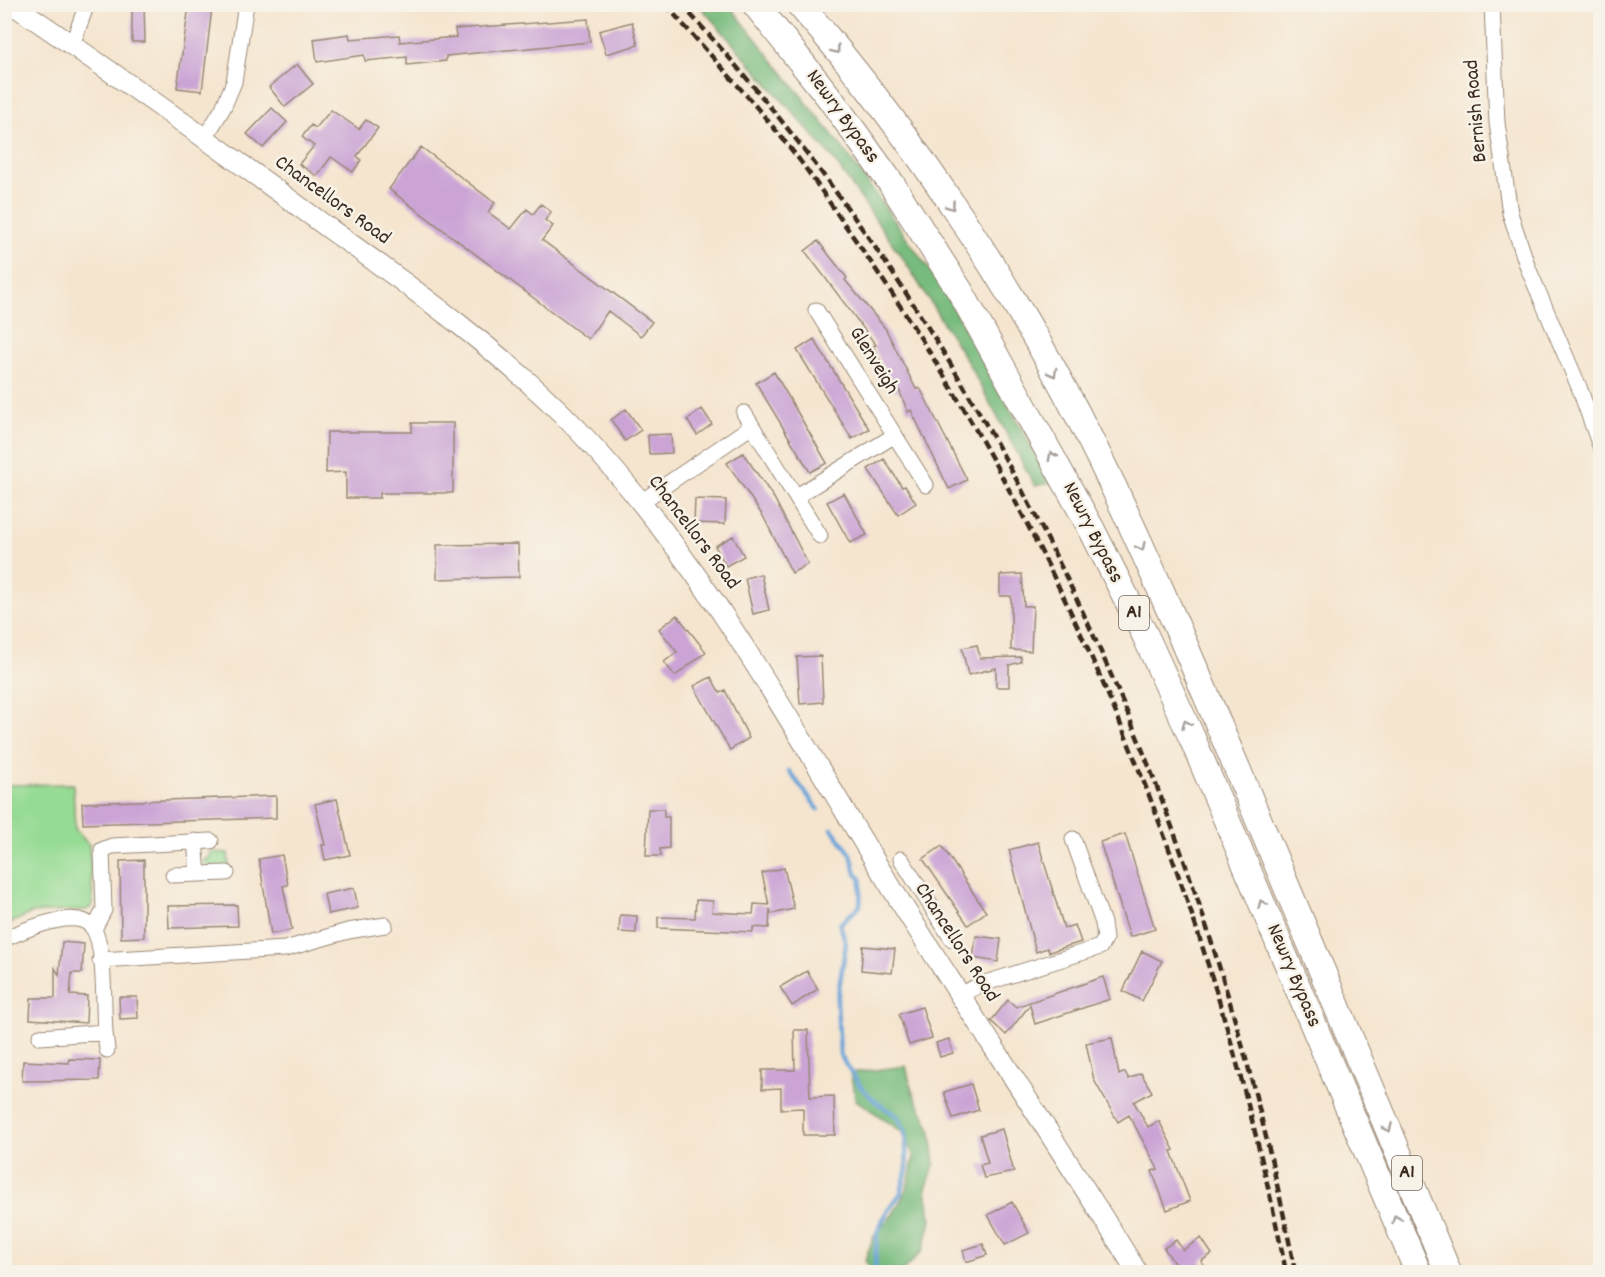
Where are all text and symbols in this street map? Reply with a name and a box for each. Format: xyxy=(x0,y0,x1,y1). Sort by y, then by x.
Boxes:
one-way arrow xyxy=(828,43,839,54)
street label: Bernish Road xyxy=(1458,58,1496,164)
street label: Newry Bypass xyxy=(798,64,886,170)
street label: Chancellors Road xyxy=(268,149,396,253)
one-way arrow xyxy=(944,200,955,211)
street label: Glenveigh xyxy=(840,321,906,401)
one-way arrow xyxy=(1046,366,1057,377)
one-way arrow xyxy=(1048,452,1059,462)
street label: Chancellors Road xyxy=(640,469,746,597)
street label: Newry Bypass xyxy=(1054,477,1130,589)
one-way arrow xyxy=(1133,540,1145,551)
road number: A1 xyxy=(1119,596,1149,630)
one-way arrow xyxy=(1181,720,1193,731)
street label: Chancellors Road xyxy=(906,877,1006,1009)
one-way arrow xyxy=(1257,899,1269,910)
street label: Newry Bypass xyxy=(1258,920,1328,1032)
one-way arrow xyxy=(1381,1121,1393,1132)
road number: A1 xyxy=(1392,1156,1422,1190)
one-way arrow xyxy=(1391,1214,1403,1225)

